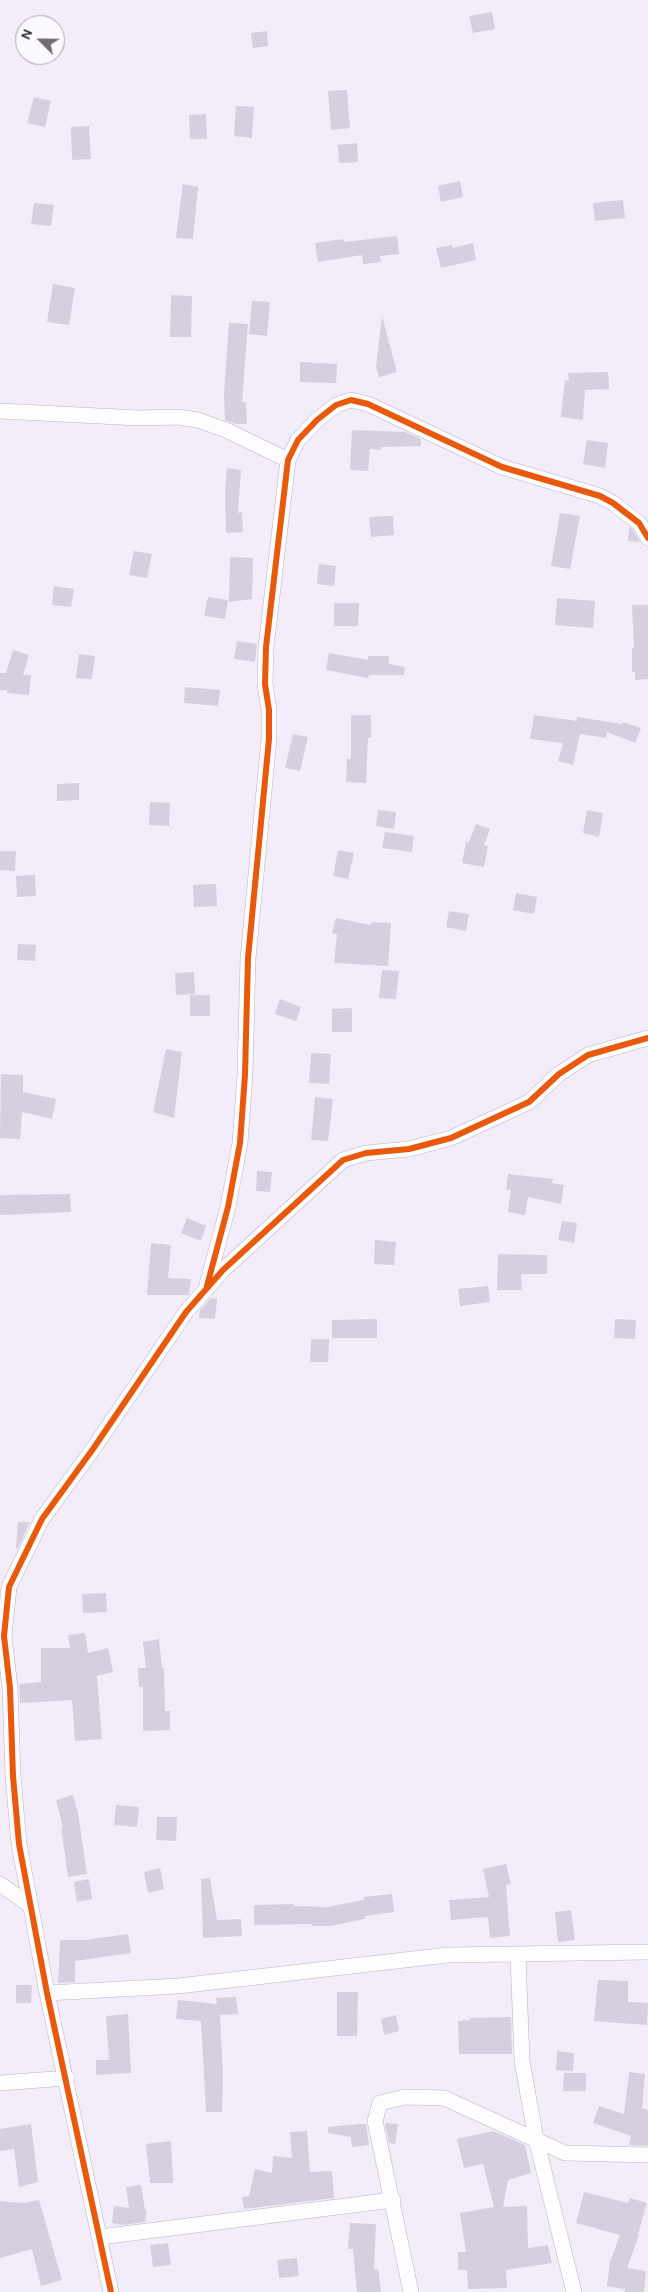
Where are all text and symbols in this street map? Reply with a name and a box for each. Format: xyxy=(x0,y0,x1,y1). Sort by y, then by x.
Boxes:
north arrow xyxy=(15,15,65,65)
text: N xyxy=(17,26,36,42)

